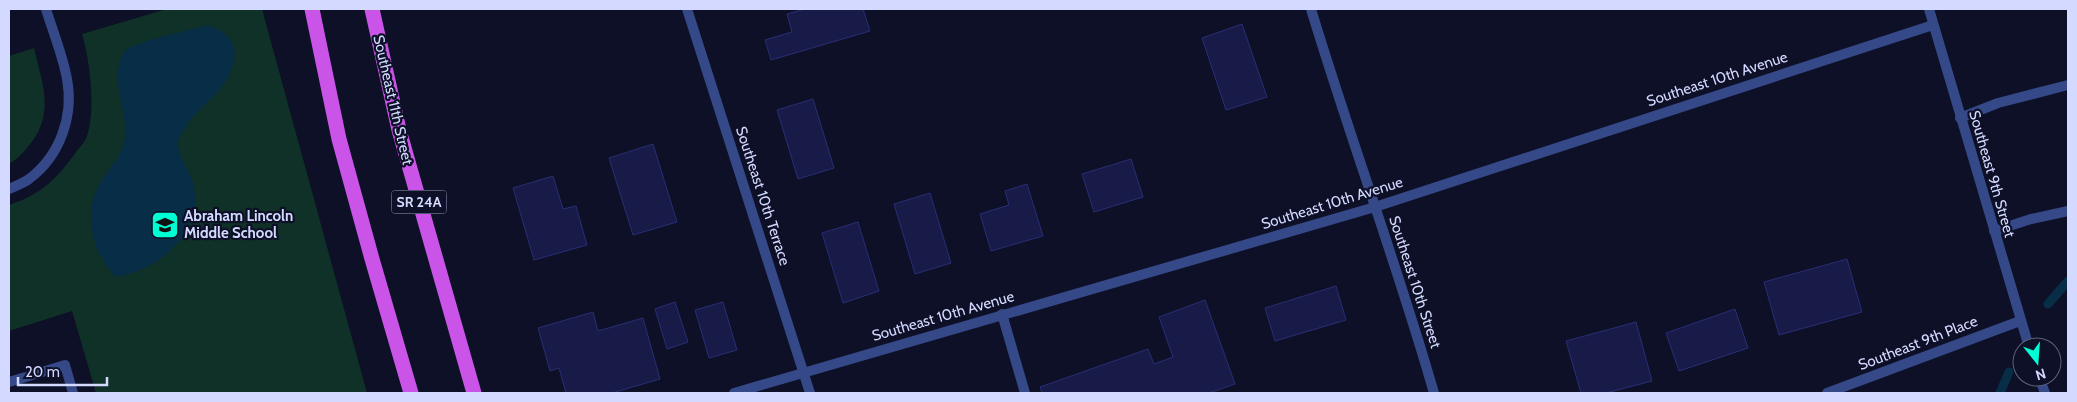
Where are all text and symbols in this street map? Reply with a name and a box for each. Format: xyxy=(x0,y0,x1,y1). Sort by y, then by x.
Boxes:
street label: Southeast 11th Street xyxy=(369,33,417,167)
street label: Southeast 10th Avenue xyxy=(1644,48,1790,110)
street label: Southeast 9th Street xyxy=(1965,108,2019,240)
street label: Southeast 10th Terrace xyxy=(732,124,794,268)
street label: Southeast 10th Avenue xyxy=(1259,173,1405,233)
road number: SR 24A xyxy=(392,190,446,213)
place label: Abraham Lincoln Middle School xyxy=(184,207,293,242)
school or university icon: Abraham Lincoln Middle School xyxy=(150,210,180,240)
street label: Southeast 10th Street xyxy=(1385,214,1445,350)
street label: Southeast 10th Avenue xyxy=(870,287,1016,345)
street label: Southeast 9th Place xyxy=(1856,312,1980,374)
north arrow xyxy=(2012,337,2062,387)
scale bar xyxy=(18,354,106,386)
text: 20 m xyxy=(25,363,60,381)
text: N xyxy=(2033,364,2048,384)

